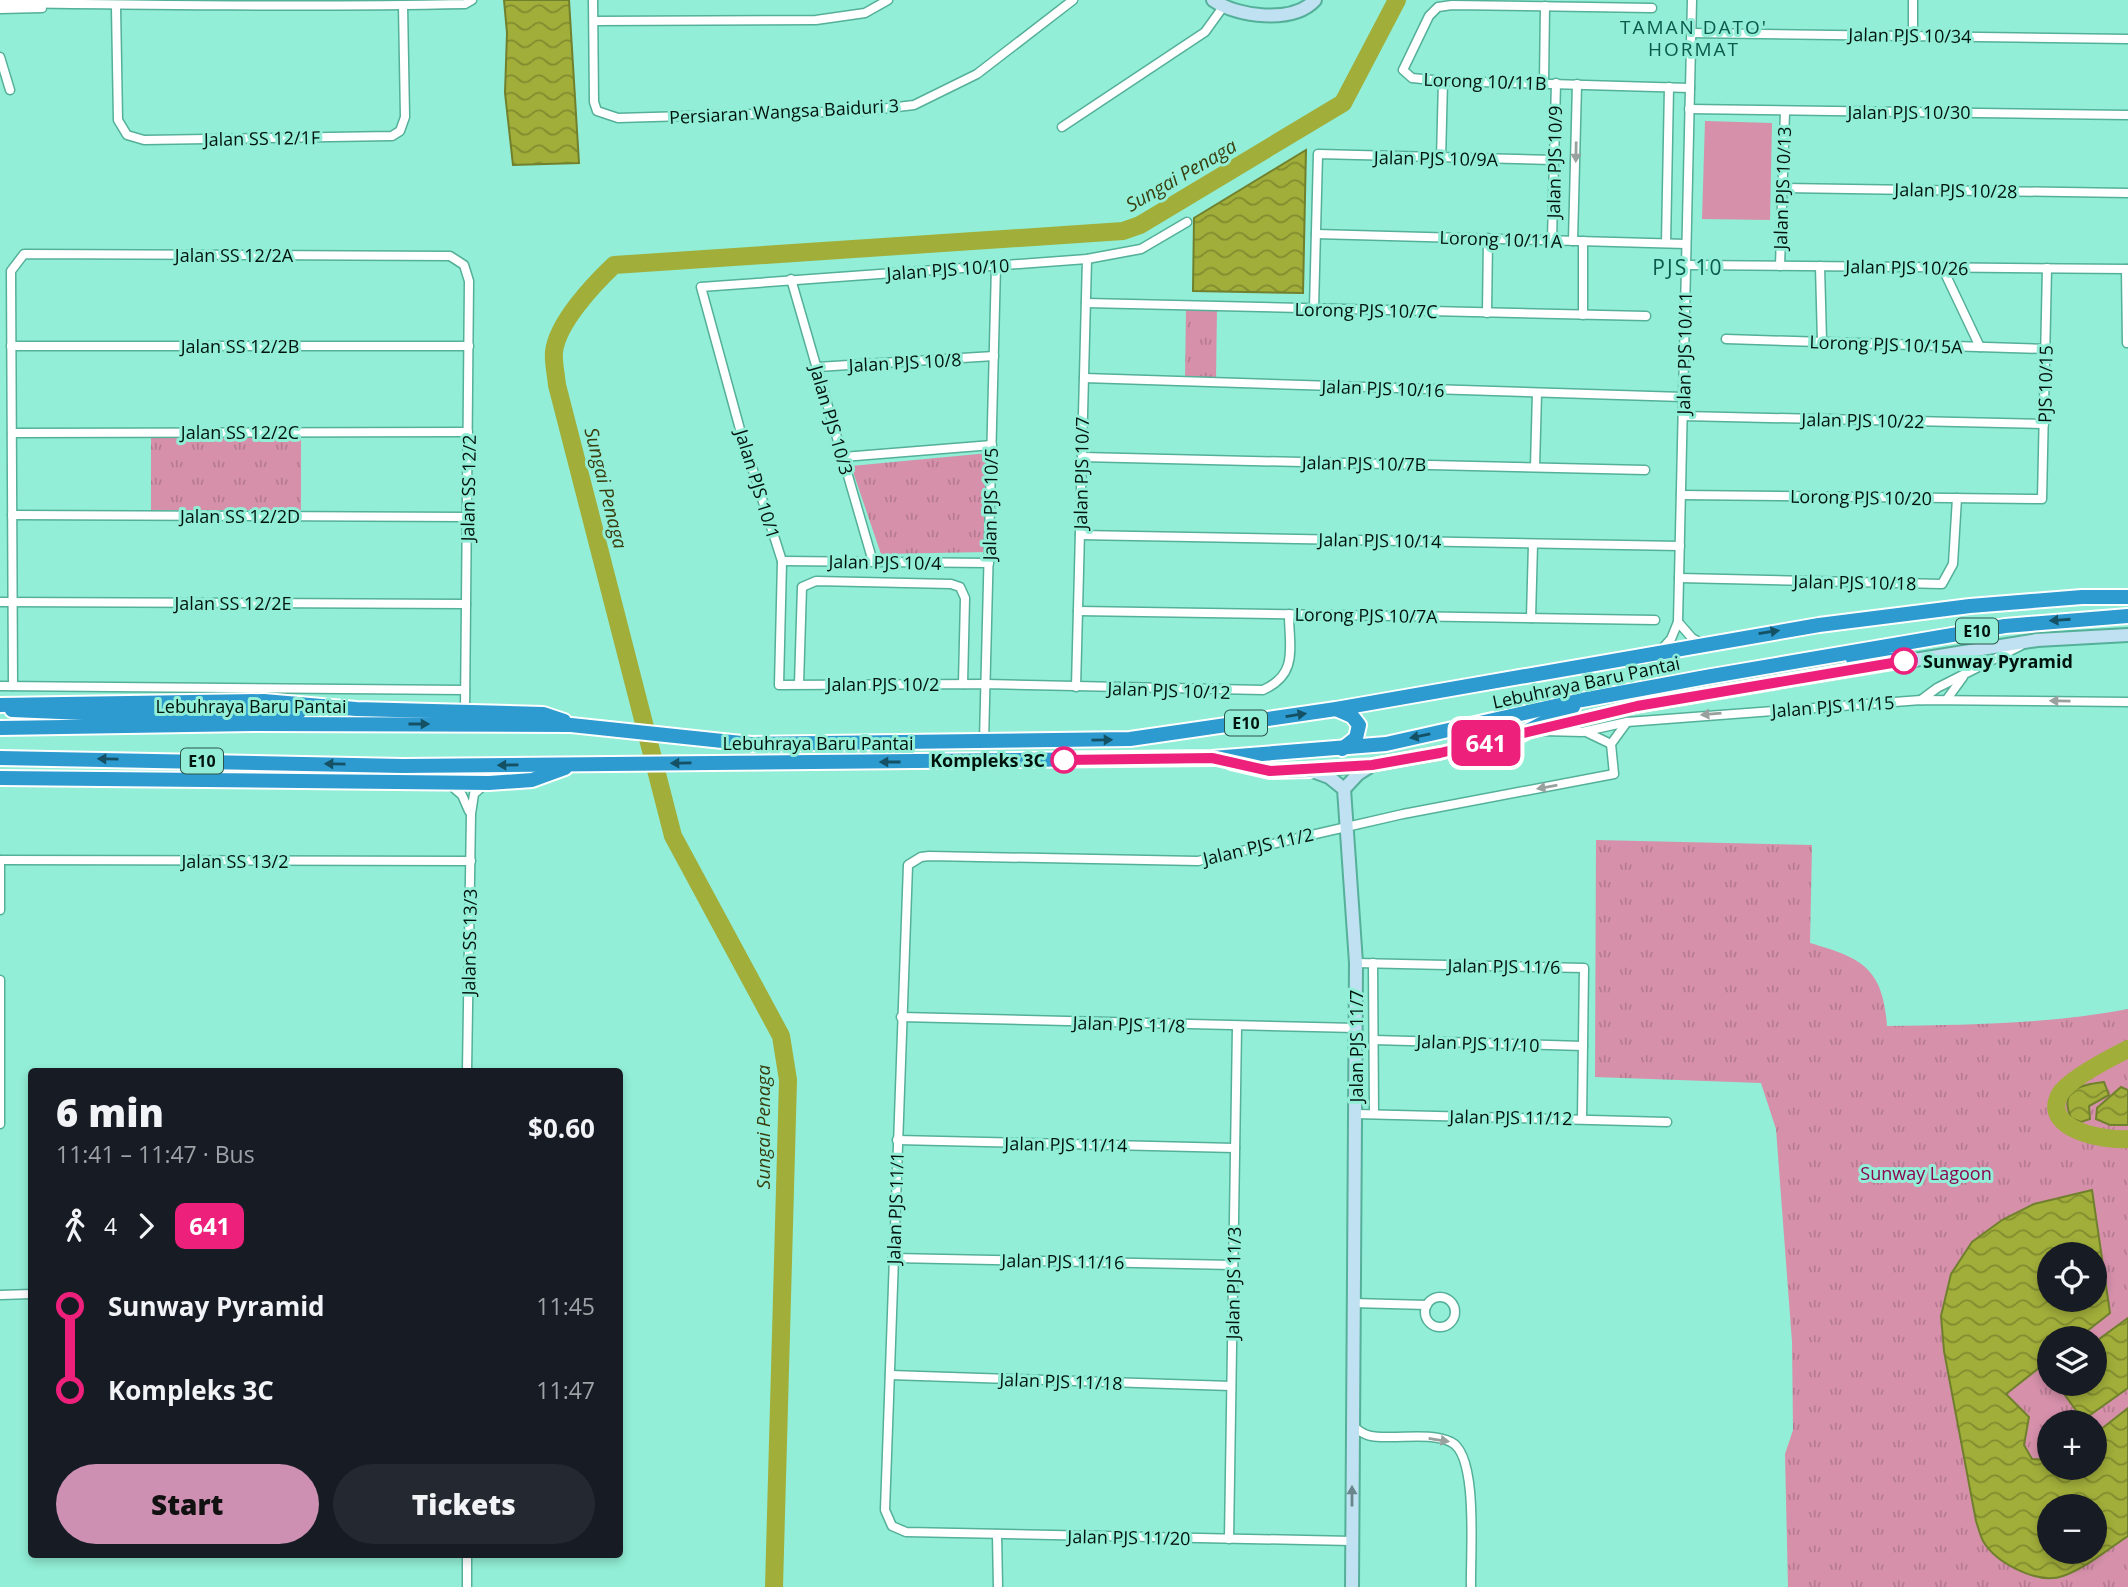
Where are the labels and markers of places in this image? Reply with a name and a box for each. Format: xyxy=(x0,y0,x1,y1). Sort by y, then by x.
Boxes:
marker: Sunway Pyramid xyxy=(1891,648,1917,674)
place label: Sunway Pyramid xyxy=(1923,649,2073,673)
marker: Kompleks 3C xyxy=(1051,747,1077,773)
place label: Kompleks 3C xyxy=(930,748,1045,772)

